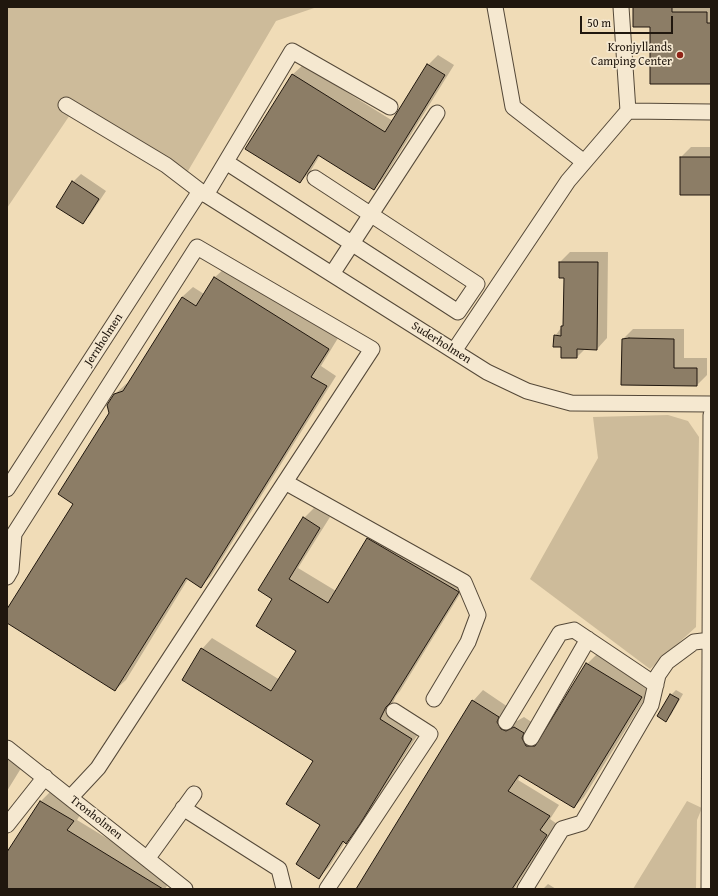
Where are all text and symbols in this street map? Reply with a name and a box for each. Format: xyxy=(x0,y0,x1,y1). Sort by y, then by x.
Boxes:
scale bar xyxy=(582,8,675,34)
text: 50 m xyxy=(587,14,611,31)
place label: Kronjyllands Camping Center xyxy=(591,41,672,69)
marker: Kronjyllands Camping Center xyxy=(675,50,685,60)
street label: Jernholmen xyxy=(82,311,126,369)
street label: Suderholmen xyxy=(408,319,474,367)
street label: Tronholmen xyxy=(67,793,125,843)

